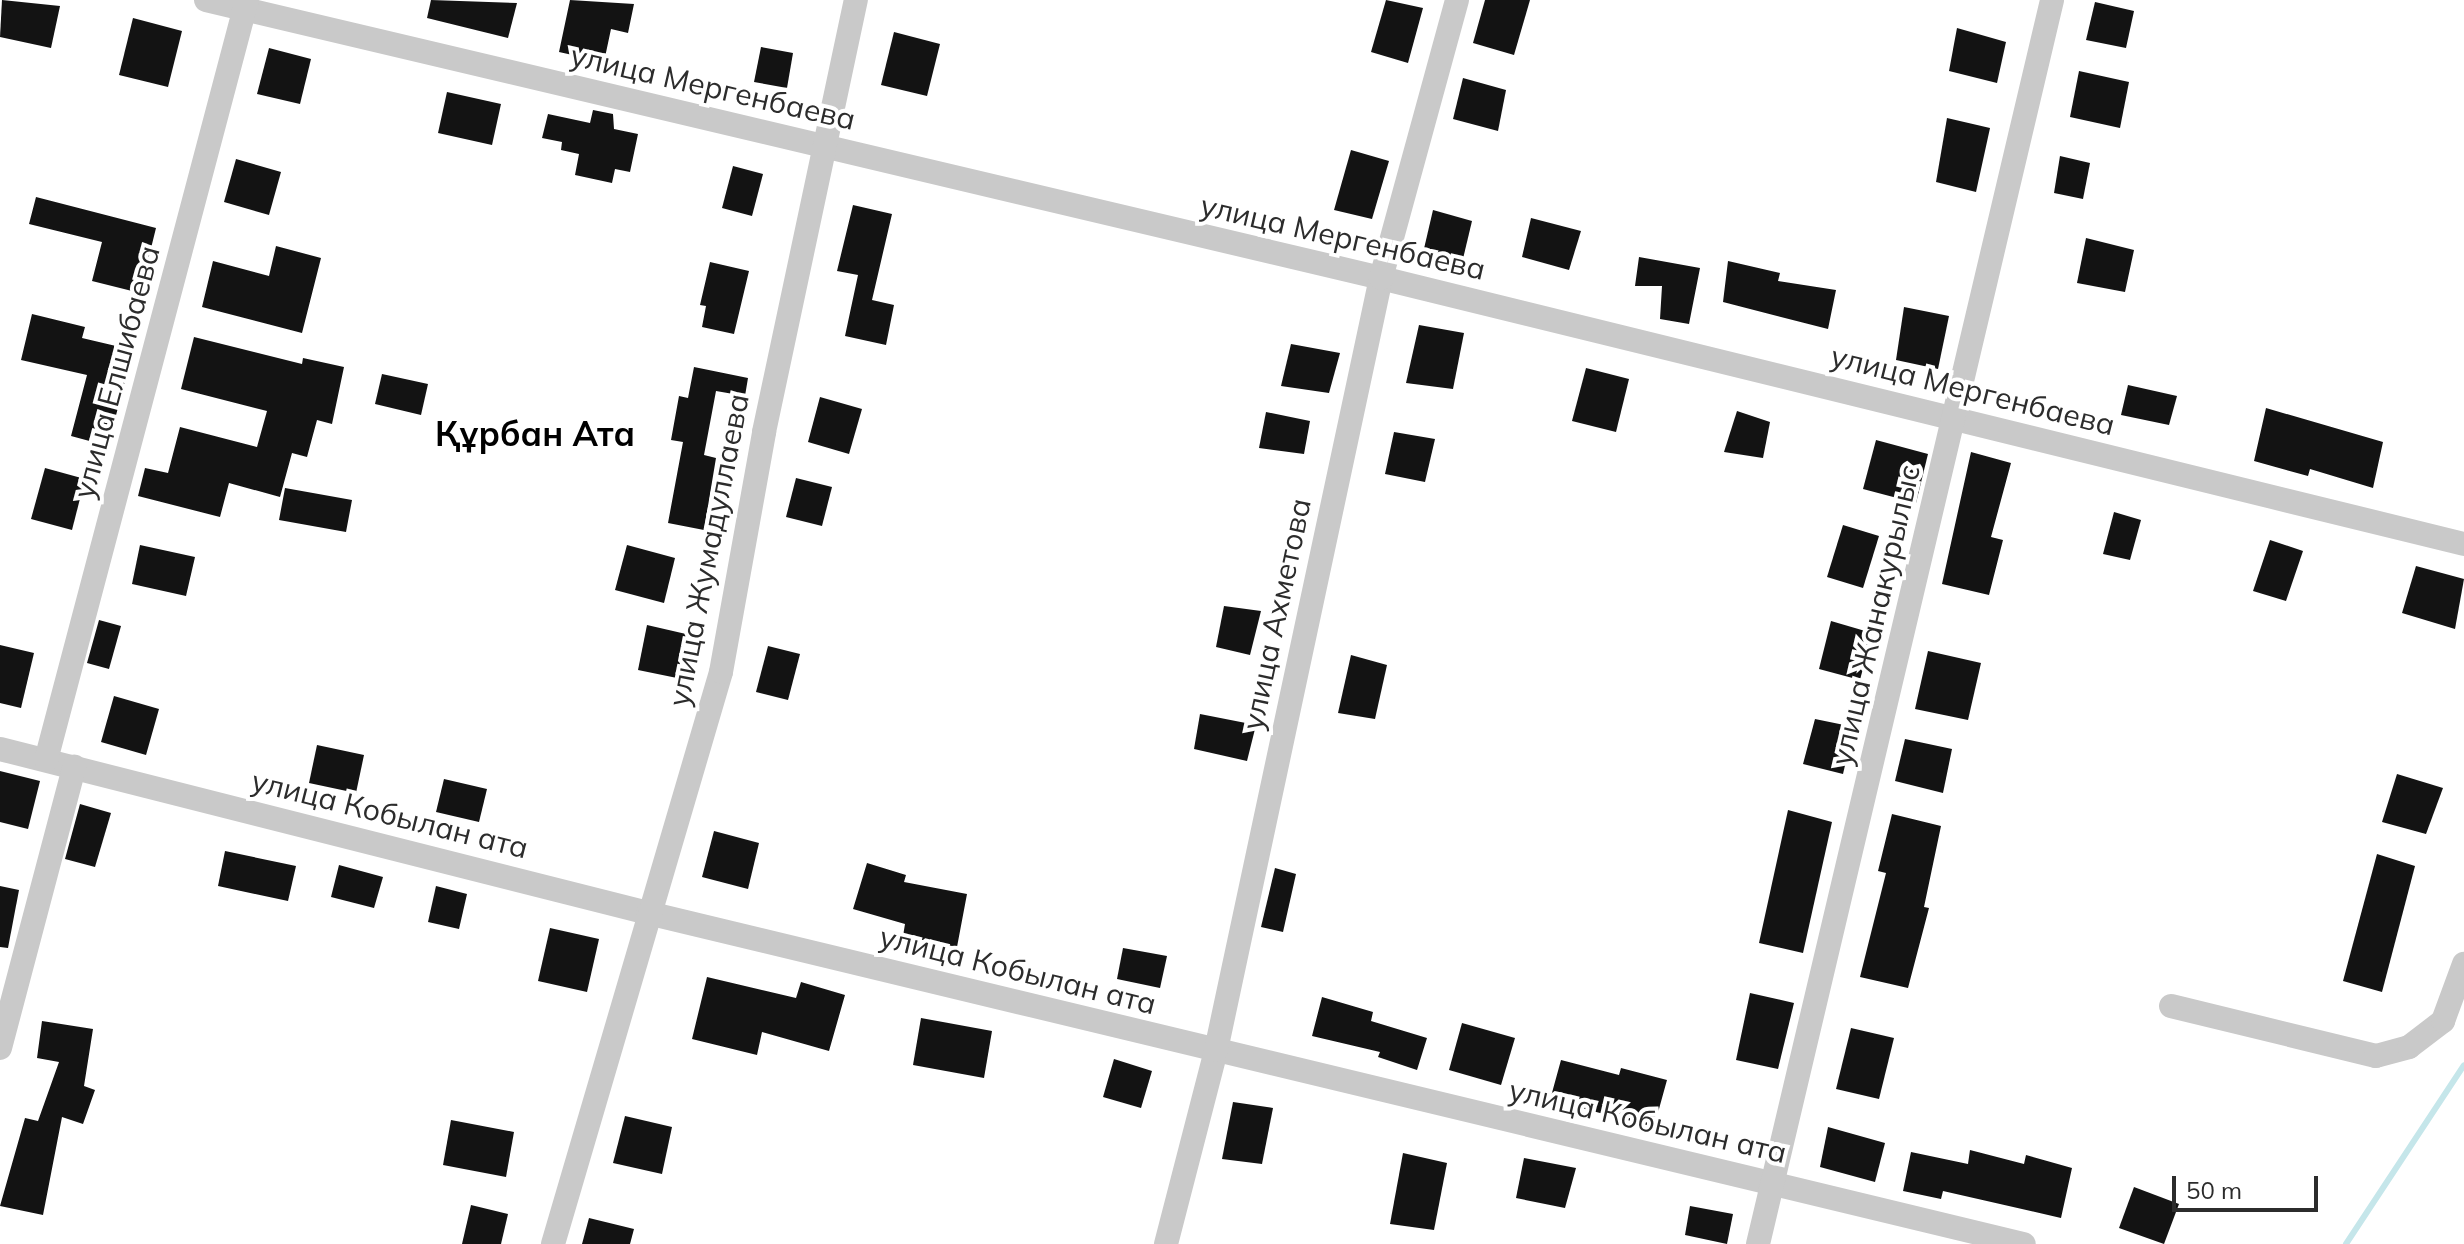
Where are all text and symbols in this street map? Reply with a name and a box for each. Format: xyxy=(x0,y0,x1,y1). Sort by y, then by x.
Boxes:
street label: улица Мергенбаева xyxy=(567,37,859,137)
street label: улица Мергенбаева xyxy=(1197,187,1489,287)
street label: улица Елшибаева xyxy=(65,242,167,502)
street label: улица Мергенбаева xyxy=(1827,337,2119,443)
street label: улица Жумадуллаева xyxy=(660,391,756,709)
district label: Құрбан Ата xyxy=(435,414,635,454)
street label: улица Жанакурылыс xyxy=(1823,461,1927,769)
street label: улица Ахметова xyxy=(1234,495,1318,733)
street label: улица Кобылан ата xyxy=(248,762,532,866)
street label: улица Кобылан ата xyxy=(876,918,1160,1022)
street label: улица Кобылан ата xyxy=(1506,1072,1790,1170)
scale bar xyxy=(2176,1160,2322,1210)
text: 50 m xyxy=(2186,1175,2242,1205)

